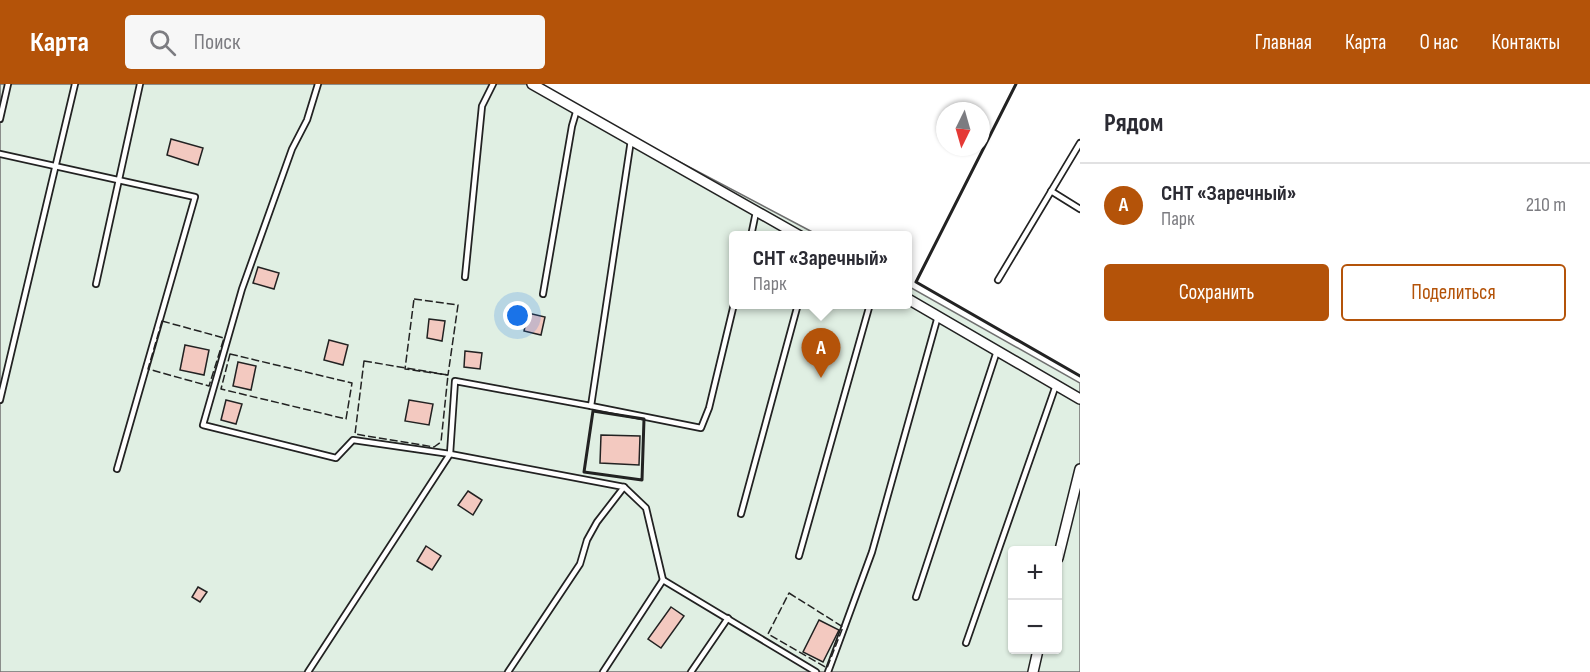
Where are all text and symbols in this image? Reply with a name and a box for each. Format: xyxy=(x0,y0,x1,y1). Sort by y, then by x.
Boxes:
search box xyxy=(125,15,545,69)
text: Карта xyxy=(30,26,89,59)
icon: search xyxy=(146,26,179,59)
text: Поиск xyxy=(194,29,240,56)
text: Главная xyxy=(1255,30,1312,55)
text: Карта xyxy=(1345,30,1386,55)
text: О нас xyxy=(1419,30,1458,55)
text: Контакты xyxy=(1491,30,1560,55)
north arrow xyxy=(936,102,990,156)
text: Рядом xyxy=(1104,108,1163,139)
text: СНТ «Заречный» xyxy=(1161,180,1296,207)
text: A xyxy=(1119,193,1128,217)
text: 210 m xyxy=(1526,193,1566,217)
text: Парк xyxy=(1161,207,1195,231)
popup xyxy=(729,231,912,309)
text: СНТ «Заречный» xyxy=(753,245,888,272)
button: Сохранить xyxy=(1104,264,1329,321)
button: Поделиться xyxy=(1341,264,1566,321)
text: Парк xyxy=(753,272,787,296)
your location xyxy=(503,301,532,330)
pin: A xyxy=(802,328,840,378)
map controls xyxy=(1008,546,1062,654)
button: + xyxy=(1008,546,1062,600)
button: − xyxy=(1008,600,1062,654)

